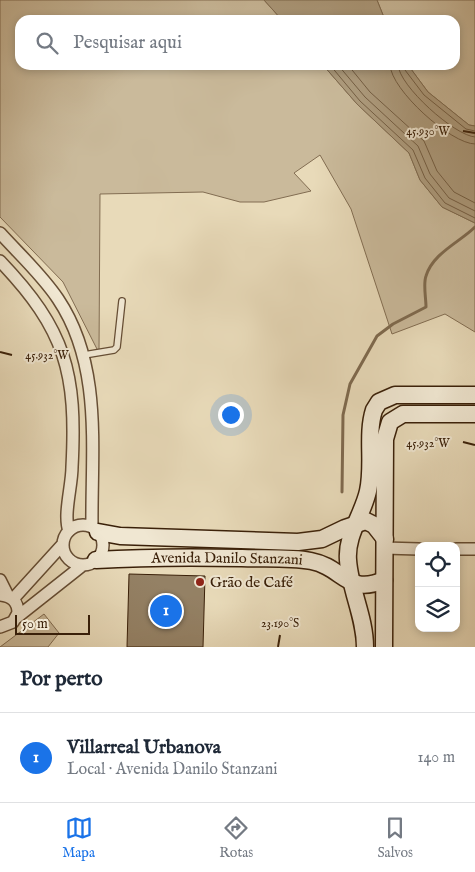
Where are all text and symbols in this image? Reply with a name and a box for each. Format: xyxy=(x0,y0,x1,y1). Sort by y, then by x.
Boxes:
search box xyxy=(15,15,460,70)
icon: search xyxy=(33,29,61,57)
text: Pesquisar aqui xyxy=(73,31,182,55)
text: 45.930°W xyxy=(406,124,450,139)
text: 45.932°W xyxy=(25,348,69,363)
your location xyxy=(218,402,244,428)
text: 45.932°W xyxy=(406,436,450,451)
map controls xyxy=(415,542,460,632)
button: locate xyxy=(415,542,460,587)
street label: Avenida Danilo Stanzani xyxy=(150,548,304,569)
place label: Grão de Café xyxy=(210,573,293,592)
marker: Grão de Café xyxy=(194,576,206,588)
button: layers xyxy=(415,587,460,632)
pin: 1 xyxy=(150,592,182,630)
scale bar xyxy=(15,612,90,635)
text: 50 m xyxy=(22,615,48,633)
text: 23.190°S xyxy=(261,616,299,631)
text: Por perto xyxy=(20,666,102,693)
text: Villarreal Urbanova xyxy=(67,736,221,760)
text: 1 xyxy=(33,748,39,768)
text: 140 m xyxy=(417,748,455,768)
text: Local · Avenida Danilo Stanzani xyxy=(67,760,278,780)
tab: Mapa xyxy=(62,814,95,862)
tab: Rotas xyxy=(219,814,253,862)
tab: Salvos xyxy=(377,814,413,862)

